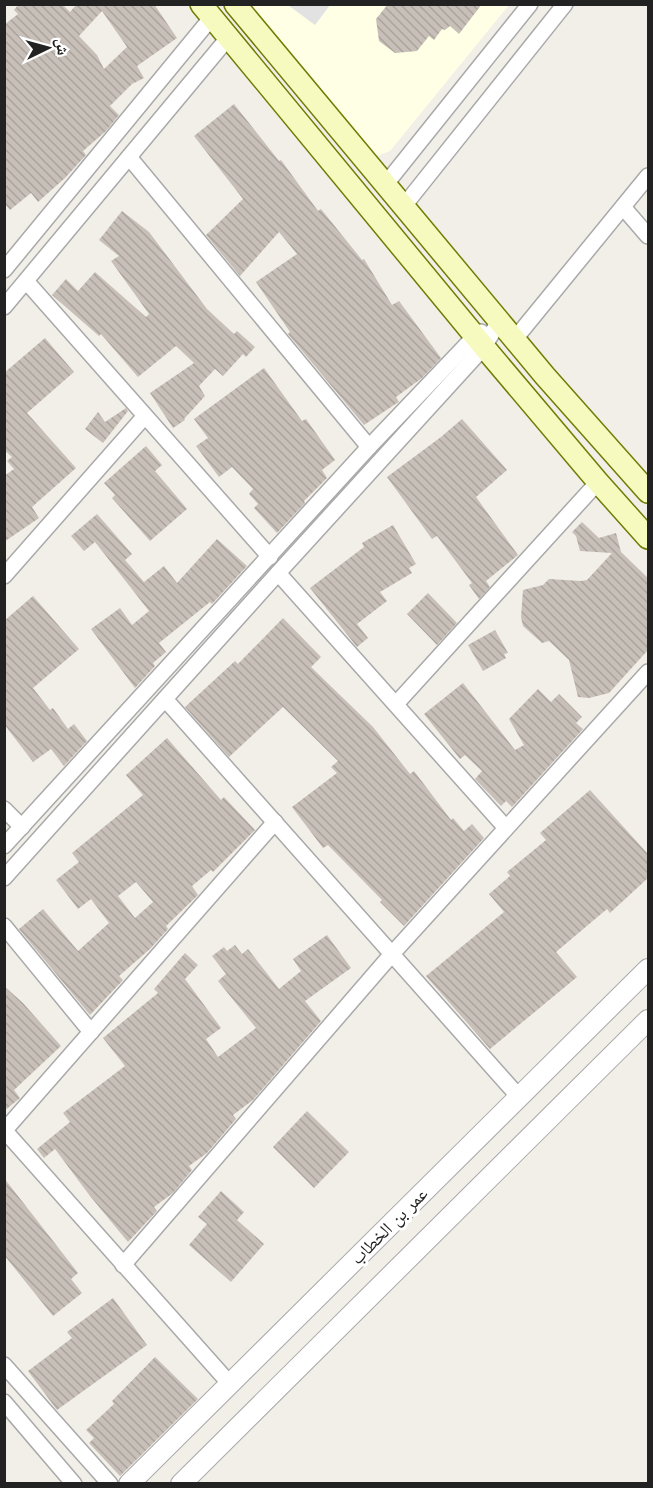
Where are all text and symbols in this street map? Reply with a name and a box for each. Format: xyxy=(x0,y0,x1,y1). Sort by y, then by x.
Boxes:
north arrow xyxy=(18,18,78,78)
text: ش xyxy=(50,37,75,56)
street label: عمر بن الخطاب xyxy=(344,1181,434,1271)

